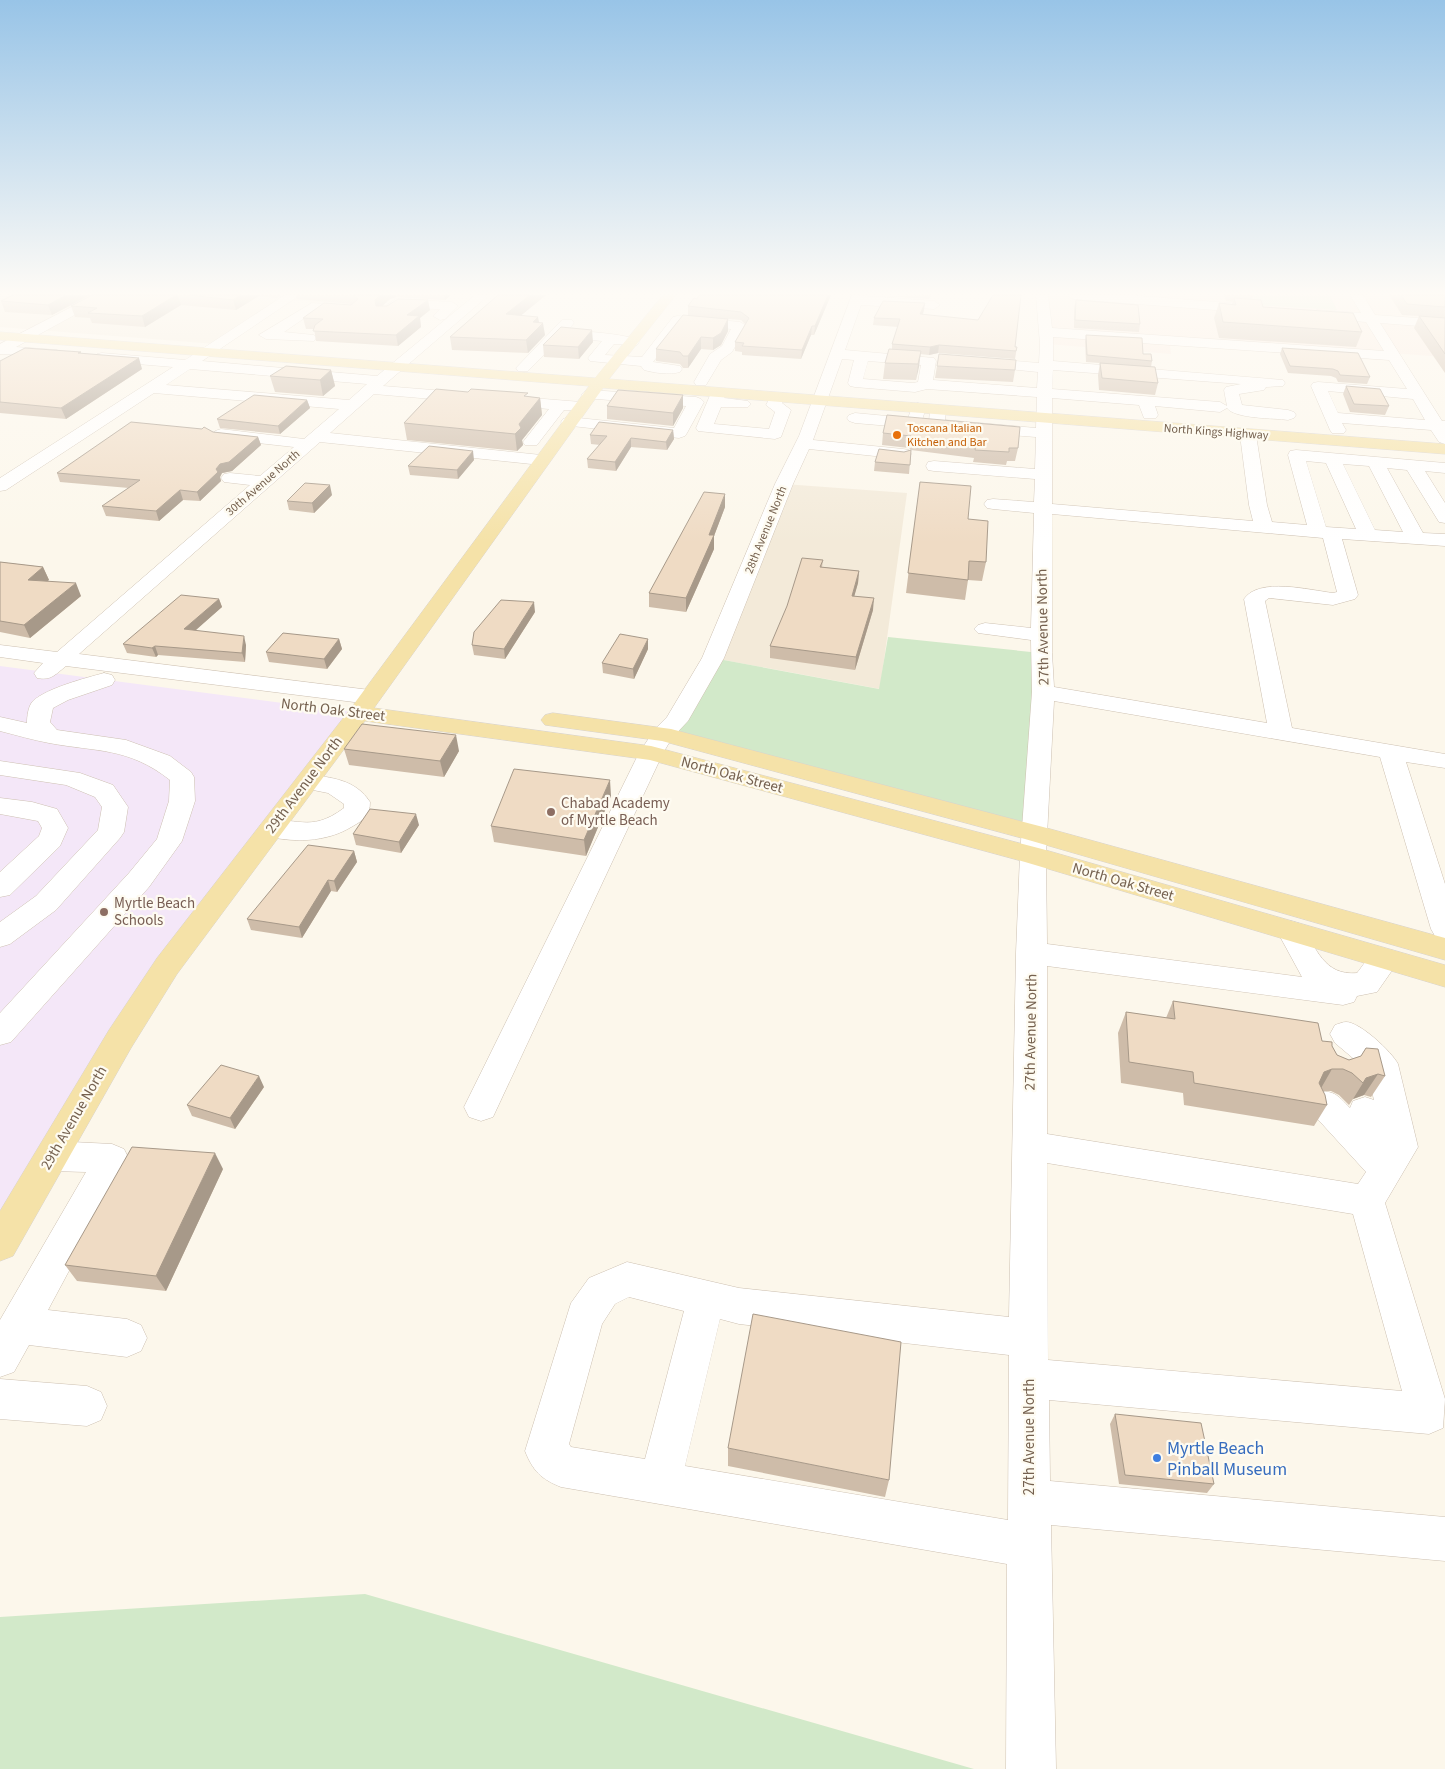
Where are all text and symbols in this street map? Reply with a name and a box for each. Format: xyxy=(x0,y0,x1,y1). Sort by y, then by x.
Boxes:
place label: Toscana Italian Kitchen and Bar xyxy=(907,420,987,451)
street label: North Kings Highway xyxy=(1163,420,1269,444)
marker: Toscana Italian Kitchen and Bar xyxy=(891,429,903,441)
street label: 30th Avenue North xyxy=(222,446,304,520)
street label: 28th Avenue North xyxy=(741,484,791,576)
street label: 27th Avenue North xyxy=(1031,569,1055,685)
street label: North Oak Street xyxy=(280,693,386,727)
street label: 29th Avenue North xyxy=(261,732,347,838)
street label: North Oak Street xyxy=(679,751,785,799)
place label: Chabad Academy of Myrtle Beach xyxy=(561,793,670,831)
marker: Chabad Academy of Myrtle Beach xyxy=(545,806,557,818)
street label: North Oak Street xyxy=(1070,857,1176,907)
place label: Myrtle Beach Schools xyxy=(114,893,195,931)
marker: Myrtle Beach Schools xyxy=(98,906,110,918)
street label: 27th Avenue North xyxy=(1019,974,1043,1090)
street label: 29th Avenue North xyxy=(36,1062,112,1174)
street label: 27th Avenue North xyxy=(1019,1379,1040,1495)
place label: Myrtle Beach Pinball Museum xyxy=(1167,1436,1287,1482)
marker: Myrtle Beach Pinball Museum xyxy=(1151,1452,1163,1464)

